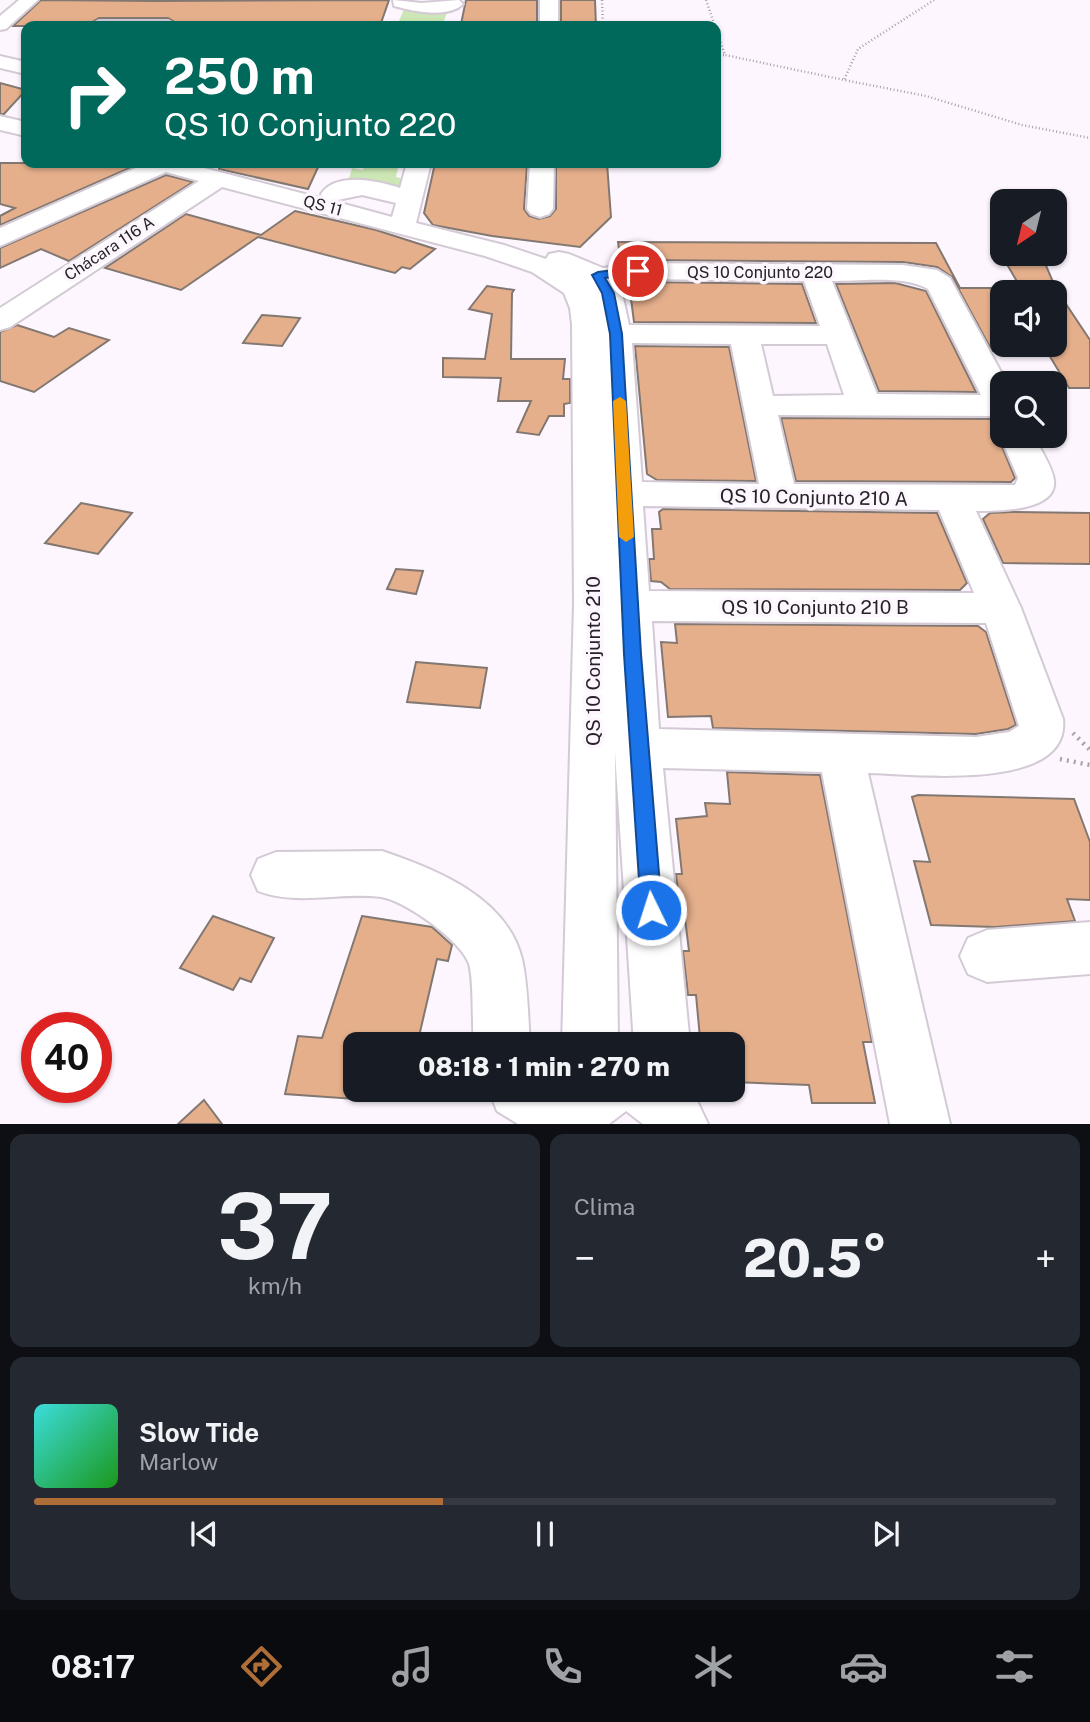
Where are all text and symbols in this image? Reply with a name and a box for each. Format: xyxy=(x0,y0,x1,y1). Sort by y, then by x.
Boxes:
text: 250 m xyxy=(164,47,315,105)
icon: right xyxy=(49,49,140,140)
text: QS 10 Conjunto 220 xyxy=(164,106,456,143)
north arrow xyxy=(990,189,1068,266)
map controls xyxy=(990,189,1067,448)
street label: QS 11 xyxy=(301,191,344,220)
street label: Chácara 116 A xyxy=(61,212,158,285)
pin xyxy=(608,241,668,301)
icon: arrive xyxy=(619,252,657,290)
street label: QS 10 Conjunto 220 xyxy=(687,263,833,282)
button: sound xyxy=(990,280,1067,357)
button: search xyxy=(990,371,1067,448)
street label: QS 10 Conjunto 210 A xyxy=(720,484,908,510)
street label: QS 10 Conjunto 210 xyxy=(582,576,604,746)
street label: QS 10 Conjunto 210 B xyxy=(721,596,909,618)
position arrow xyxy=(614,873,688,947)
speed limit sign: 40 xyxy=(21,1012,112,1103)
text: 08:18 · 1 min · 270 m xyxy=(418,1051,670,1082)
text: 37 xyxy=(217,1173,333,1279)
text: Clima xyxy=(574,1193,635,1220)
text: 20.5° xyxy=(743,1228,887,1289)
text: − xyxy=(574,1236,595,1281)
text: + xyxy=(1035,1236,1056,1281)
text: km/h xyxy=(248,1272,302,1299)
text: Slow Tide xyxy=(139,1417,259,1448)
text: Marlow xyxy=(139,1448,218,1475)
icon: previous xyxy=(185,1515,223,1553)
icon: pause xyxy=(526,1515,564,1553)
icon: next xyxy=(867,1515,905,1553)
icon: directions xyxy=(237,1642,286,1691)
icon: music xyxy=(388,1642,437,1691)
icon: phone xyxy=(538,1642,587,1691)
icon: climate xyxy=(689,1642,738,1691)
icon: car xyxy=(839,1642,888,1691)
icon: filters xyxy=(990,1642,1039,1691)
text: 08:17 xyxy=(51,1648,135,1685)

